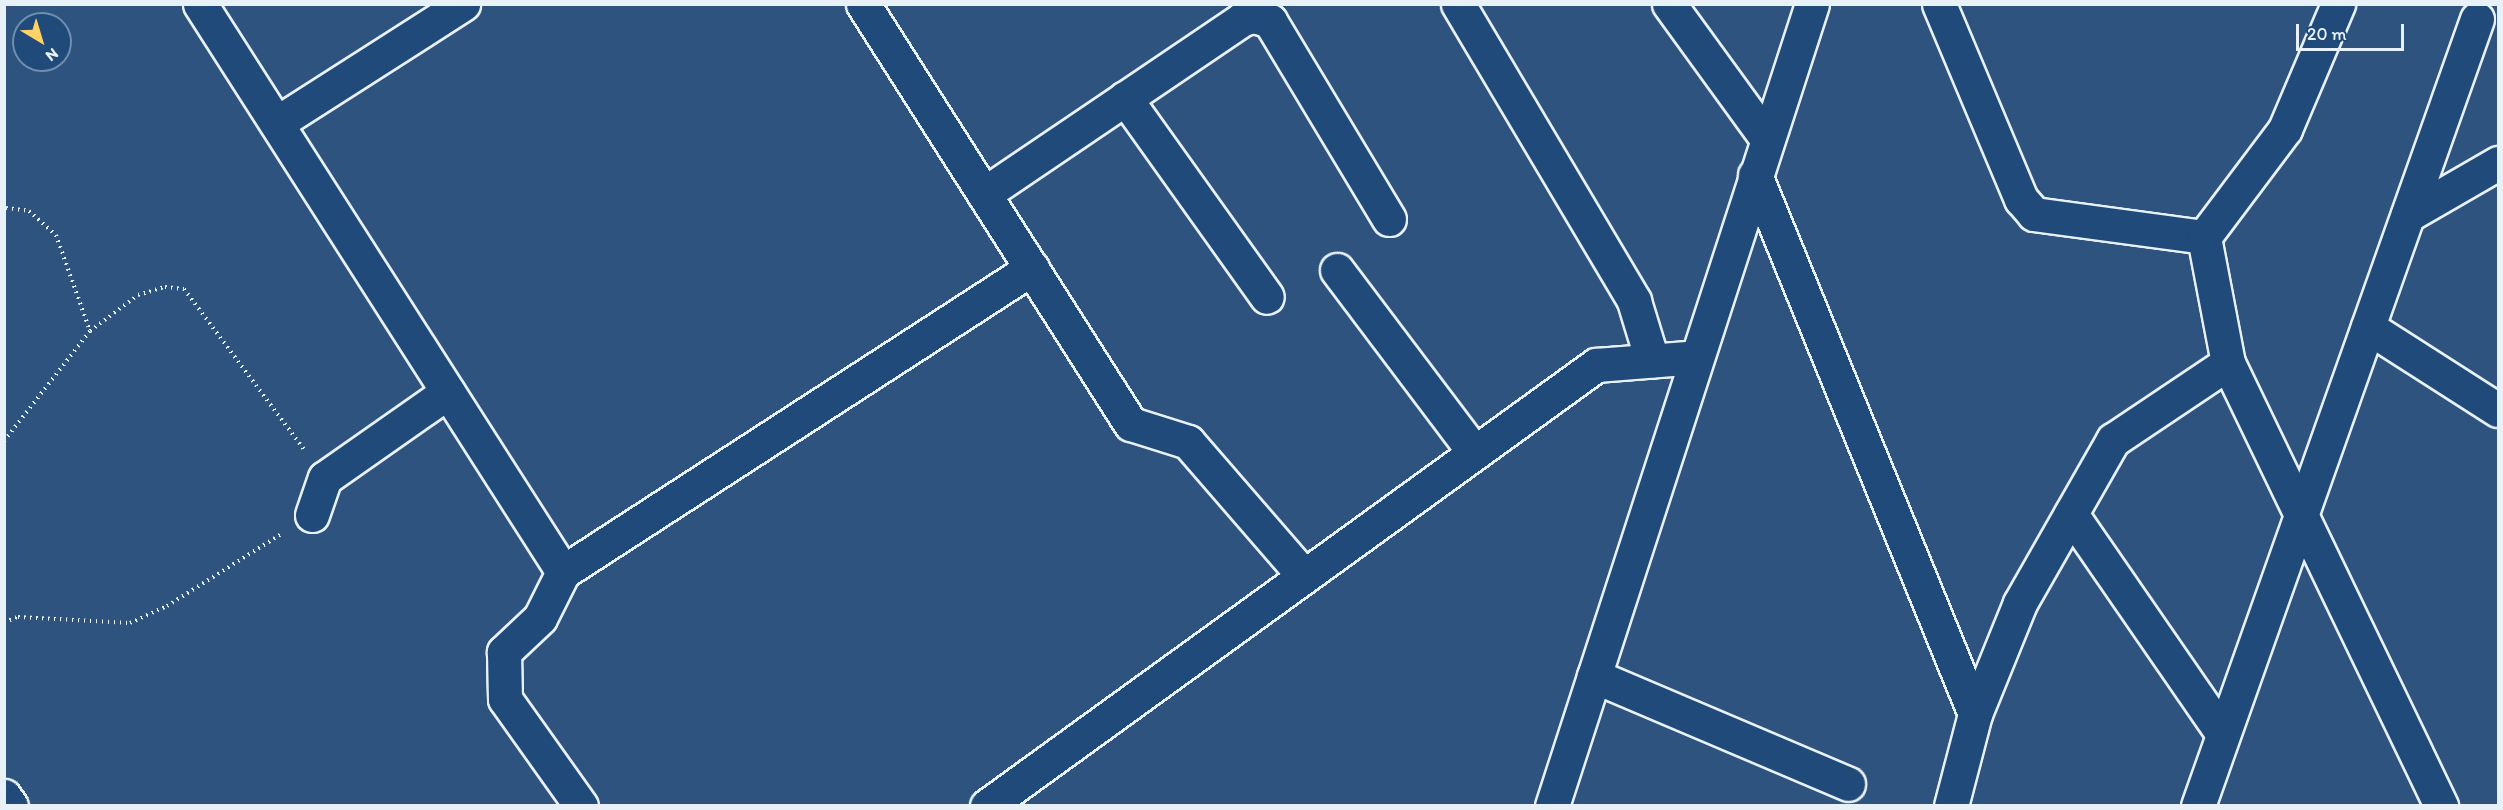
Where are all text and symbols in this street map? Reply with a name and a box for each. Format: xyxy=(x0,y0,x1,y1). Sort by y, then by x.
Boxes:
north arrow xyxy=(12,12,72,72)
scale bar xyxy=(2299,12,2407,50)
text: 20 m xyxy=(2307,23,2347,45)
text: N xyxy=(42,44,62,66)

